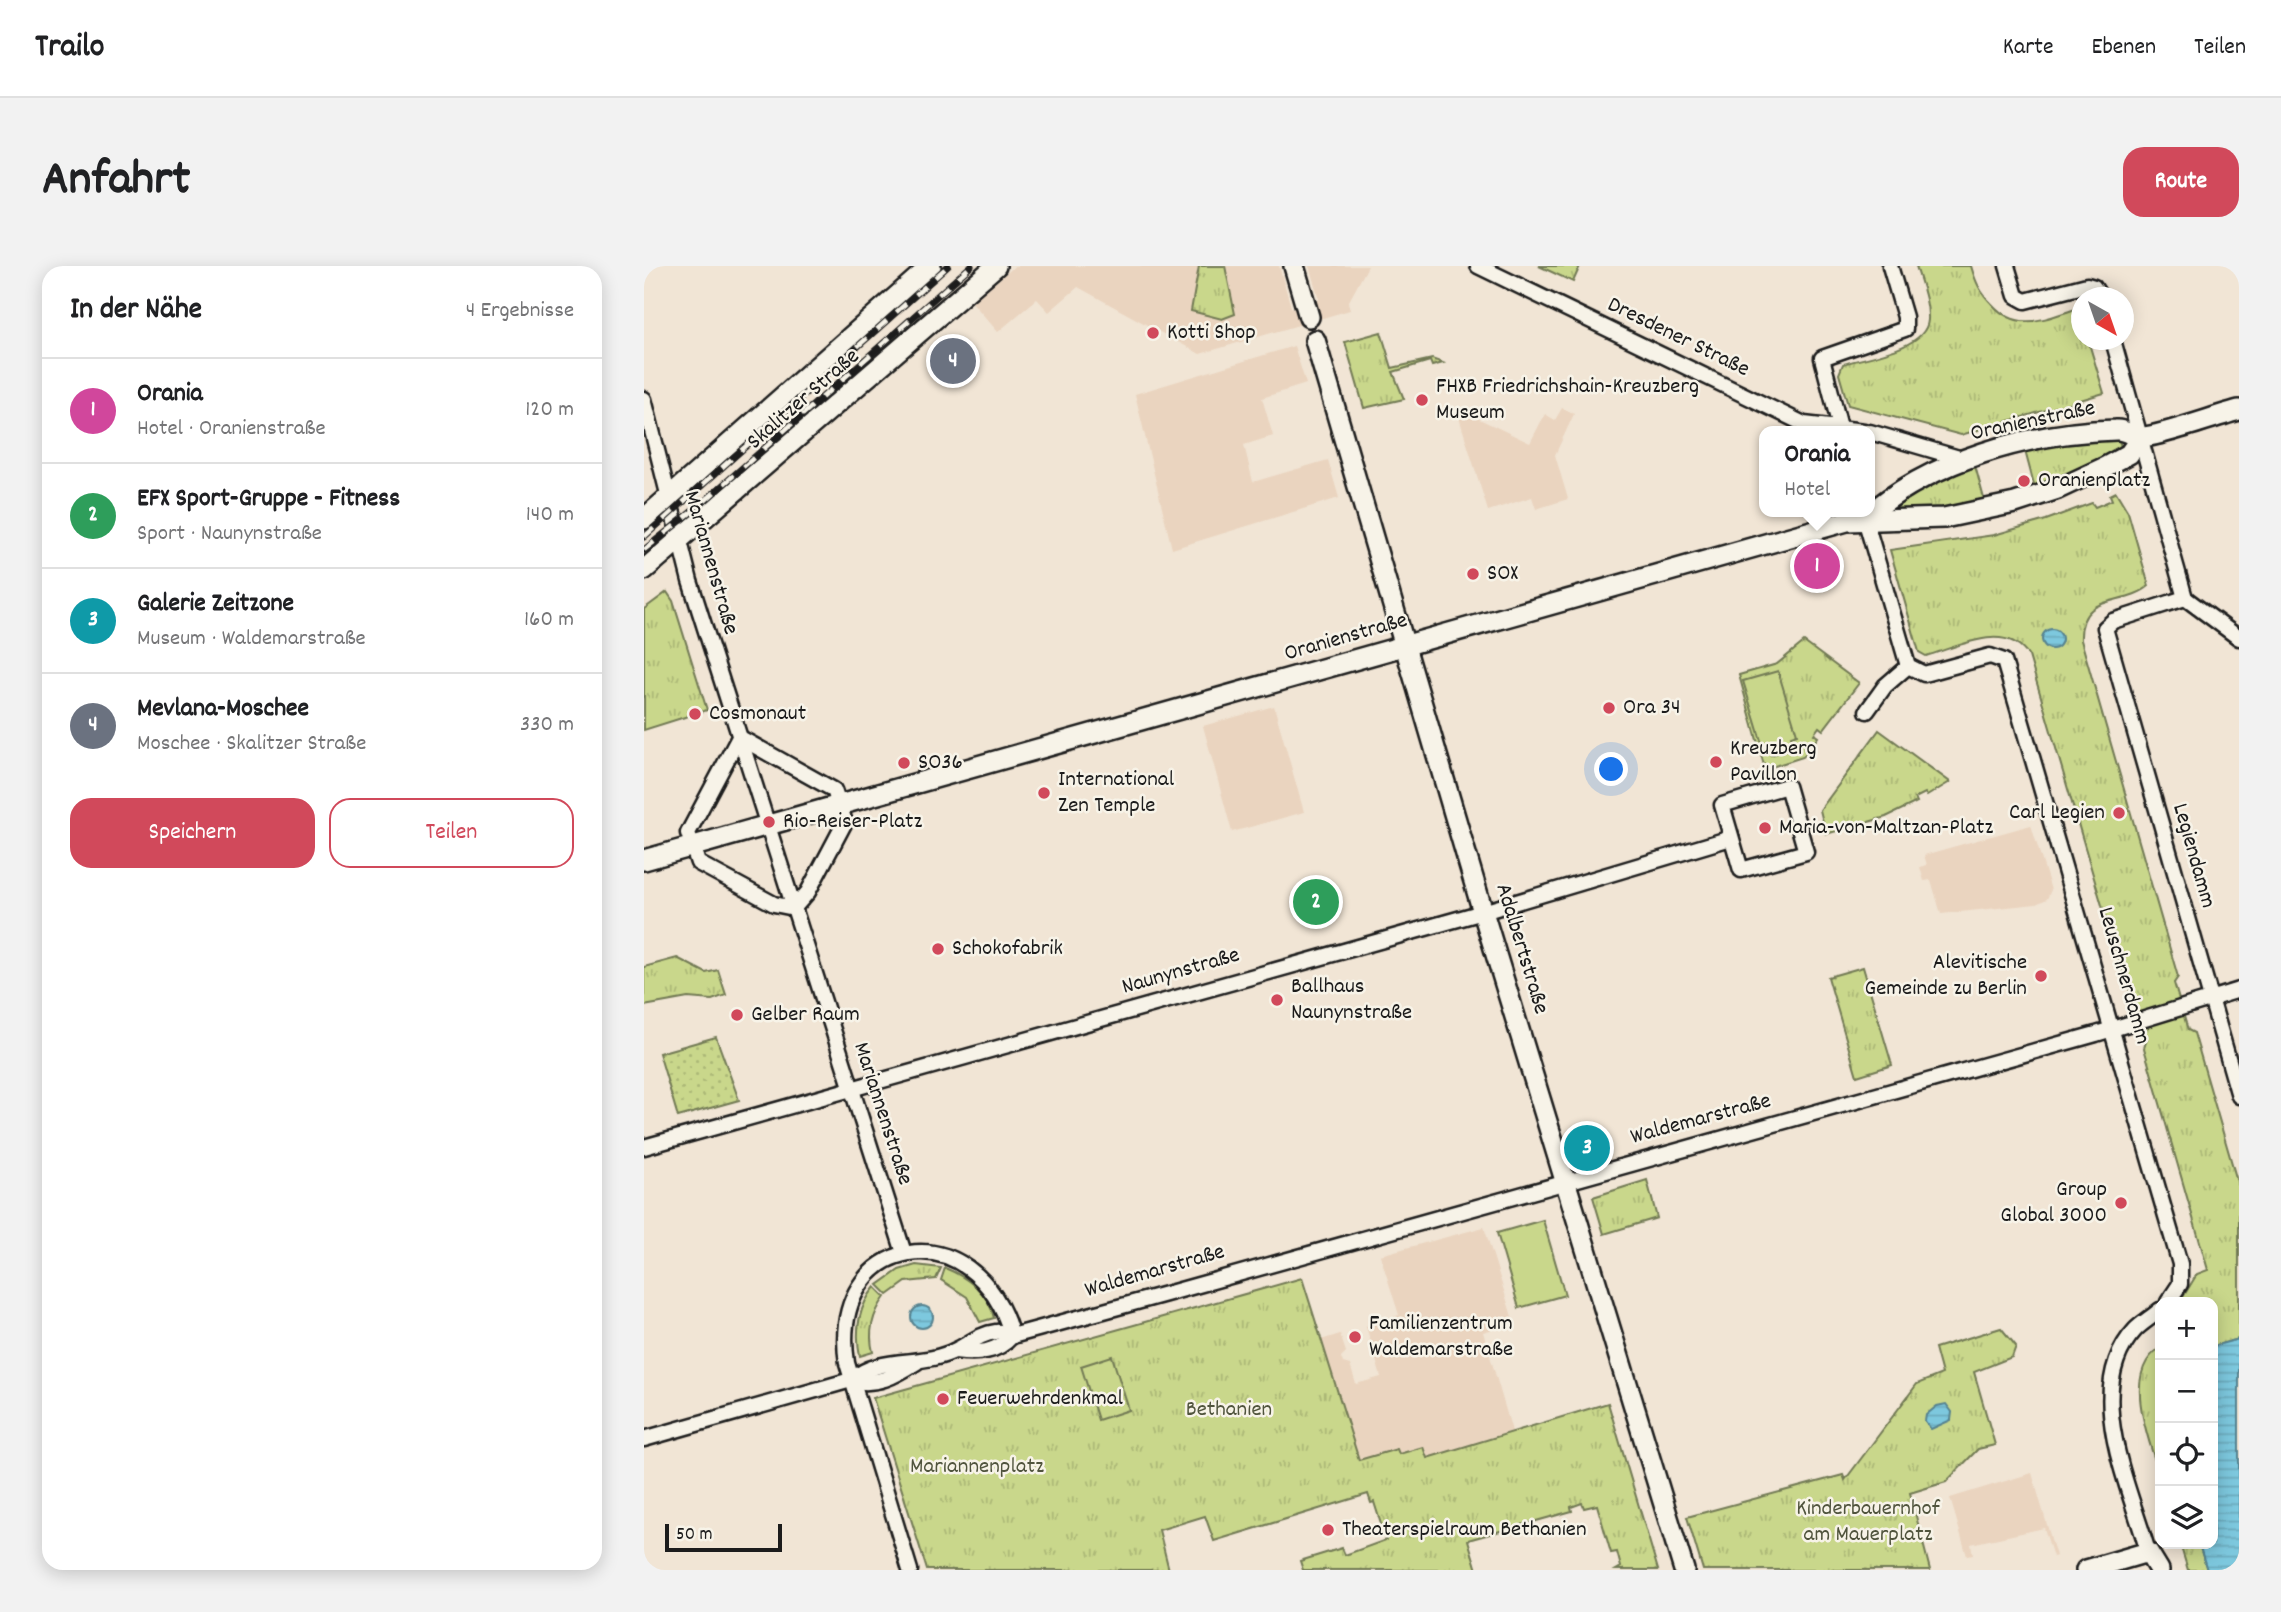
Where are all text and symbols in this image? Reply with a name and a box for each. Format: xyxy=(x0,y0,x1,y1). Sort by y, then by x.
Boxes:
text: Trailo xyxy=(35,25,105,72)
text: Karte xyxy=(2003,31,2053,65)
text: Ebenen xyxy=(2091,31,2156,65)
text: Teilen xyxy=(2194,31,2246,65)
text: Anfahrt xyxy=(42,147,190,217)
button: Route xyxy=(2123,147,2239,217)
north arrow xyxy=(2071,287,2134,350)
street label: Dresdener Straße xyxy=(1601,289,1755,387)
text: In der Nähe xyxy=(70,290,202,333)
text: 4 Ergebnisse xyxy=(466,295,574,328)
place label: Kotti Shop xyxy=(1167,317,1256,350)
marker: Kotti Shop xyxy=(1145,325,1161,341)
pin: 4 xyxy=(930,335,976,387)
street label: Skalitzer Straße xyxy=(740,342,868,458)
place label: FHXB Friedrichshain-Kreuzberg Museum xyxy=(1436,371,1699,430)
text: Orania xyxy=(137,376,203,413)
marker: FHXB Friedrichshain-Kreuzberg Museum xyxy=(1414,392,1430,408)
street label: Oranienstraße xyxy=(1968,393,2098,451)
text: 1 xyxy=(90,394,96,427)
text: 120 m xyxy=(525,394,574,427)
text: Hotel · Oranienstraße xyxy=(137,413,326,446)
popup xyxy=(1759,426,1875,517)
text: Orania xyxy=(1784,437,1850,474)
place label: Oranienplatz xyxy=(2038,465,2150,498)
marker: Oranienplatz xyxy=(2016,473,2032,489)
text: Hotel xyxy=(1784,474,1830,507)
text: EFX Sport-Gruppe - Fitness xyxy=(137,481,400,518)
street label: Mariannenstraße xyxy=(674,487,746,639)
text: 2 xyxy=(88,499,98,532)
text: 140 m xyxy=(526,499,574,532)
text: Sport · Naunynstraße xyxy=(137,518,322,551)
pin: 1 xyxy=(1794,540,1840,592)
place label: SOX xyxy=(1487,558,1518,591)
marker: SOX xyxy=(1465,566,1481,582)
text: Galerie Zeitzone xyxy=(137,586,294,623)
text: 3 xyxy=(88,604,98,637)
text: 160 m xyxy=(524,604,574,637)
street label: Oranienstraße xyxy=(1281,605,1411,671)
text: Museum · Waldemarstraße xyxy=(137,623,366,656)
text: Mevlana-Moschee xyxy=(137,691,309,728)
place label: Ora 34 xyxy=(1623,692,1681,725)
place label: Cosmonaut xyxy=(709,698,806,731)
marker: Ora 34 xyxy=(1601,700,1617,716)
marker: Cosmonaut xyxy=(687,706,703,722)
text: 4 xyxy=(88,709,98,742)
text: 330 m xyxy=(520,709,574,742)
text: Moschee · Skalitzer Straße xyxy=(137,728,366,761)
place label: Kreuzberg Pavillon xyxy=(1730,733,1817,792)
place label: SO36 xyxy=(918,747,963,780)
your location xyxy=(1594,752,1628,786)
marker: Kreuzberg Pavillon xyxy=(1708,754,1724,770)
marker: SO36 xyxy=(896,755,912,771)
place label: International Zen Temple xyxy=(1058,764,1175,823)
marker: International Zen Temple xyxy=(1036,785,1052,801)
place label: Carl Legien xyxy=(2009,797,2105,830)
button: Speichern xyxy=(70,798,315,868)
button: Teilen xyxy=(329,798,574,868)
street label: Legiendamm xyxy=(2162,800,2224,912)
marker: Carl Legien xyxy=(2111,805,2127,821)
place label: Rio-Reiser-Platz xyxy=(783,806,922,839)
place label: Maria-von-Maltzan-Platz xyxy=(1779,812,1993,845)
marker: Rio-Reiser-Platz xyxy=(761,814,777,830)
marker: Maria-von-Maltzan-Platz xyxy=(1757,820,1773,836)
pin: 2 xyxy=(1293,876,1339,928)
street label: Adalbertstraße xyxy=(1485,880,1557,1018)
street label: Leuschnerdamm xyxy=(2088,904,2158,1048)
place label: Schokofabrik xyxy=(952,933,1063,966)
street label: Naunynstraße xyxy=(1118,939,1244,1005)
marker: Schokofabrik xyxy=(930,941,946,957)
place label: Alevitische Gemeinde zu Berlin xyxy=(1865,947,2027,1006)
marker: Alevitische Gemeinde zu Berlin xyxy=(2033,968,2049,984)
place label: Ballhaus Naunynstraße xyxy=(1291,971,1412,1030)
marker: Ballhaus Naunynstraße xyxy=(1269,992,1285,1008)
place label: Gelber Raum xyxy=(751,999,860,1032)
marker: Gelber Raum xyxy=(729,1007,745,1023)
street label: Mariannenstraße xyxy=(843,1038,921,1190)
street label: Waldemarstraße xyxy=(1627,1085,1775,1155)
pin: 3 xyxy=(1564,1122,1610,1174)
place label: Group Global 3000 xyxy=(2000,1174,2107,1233)
marker: Group Global 3000 xyxy=(2113,1195,2129,1211)
street label: Waldemarstraße xyxy=(1081,1236,1229,1308)
map controls xyxy=(2155,1297,2218,1549)
button: + xyxy=(2155,1297,2218,1360)
place label: Familienzentrum Waldemarstraße xyxy=(1369,1308,1513,1367)
marker: Familienzentrum Waldemarstraße xyxy=(1347,1329,1363,1345)
button: − xyxy=(2155,1360,2218,1423)
place label: Feuerwehrdenkmal xyxy=(957,1383,1123,1416)
marker: Feuerwehrdenkmal xyxy=(935,1391,951,1407)
park label: Bethanien xyxy=(1186,1394,1272,1427)
button: locate xyxy=(2155,1423,2218,1486)
park label: Mariannenplatz xyxy=(910,1451,1044,1484)
button: layers xyxy=(2155,1486,2218,1549)
park label: Kinderbauernhof am Mauerplatz xyxy=(1796,1493,1941,1552)
place label: Theaterspielraum Bethanien xyxy=(1342,1514,1587,1547)
scale bar xyxy=(665,1521,782,1553)
text: 50 m xyxy=(676,1522,713,1549)
marker: Theaterspielraum Bethanien xyxy=(1320,1522,1336,1538)

